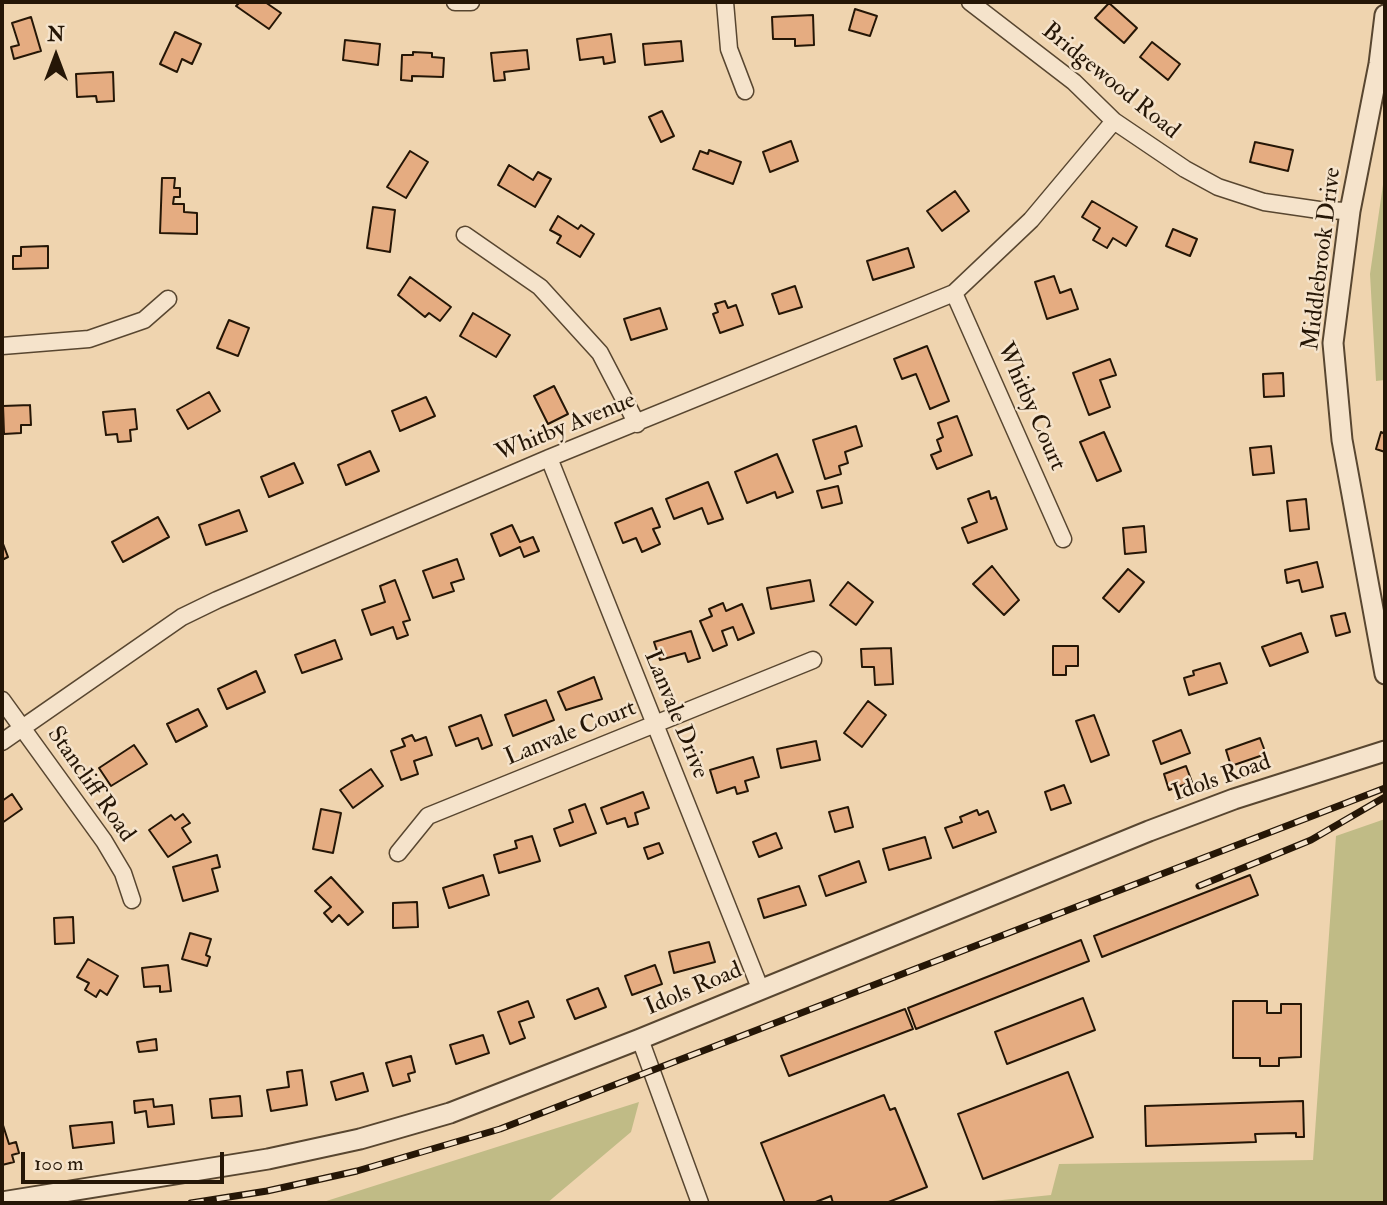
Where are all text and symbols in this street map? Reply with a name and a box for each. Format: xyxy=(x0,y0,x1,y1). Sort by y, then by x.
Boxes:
street label: Bridgewood Road xyxy=(1035,18,1185,146)
north arrow xyxy=(21,21,91,91)
text: N xyxy=(47,23,65,47)
street label: Middlebrook Drive xyxy=(1297,166,1349,352)
street label: Whitby Court xyxy=(989,339,1071,475)
street label: Whitby Avenue xyxy=(492,387,640,469)
street label: Lanvale Drive xyxy=(636,647,714,783)
street label: Lanvale Court xyxy=(501,695,641,773)
street label: Stancliff Road xyxy=(40,722,140,848)
street label: Idols Road xyxy=(1169,749,1275,809)
street label: Idols Road xyxy=(641,957,747,1023)
scale bar xyxy=(24,1138,228,1182)
text: 100 m xyxy=(34,1150,84,1177)

